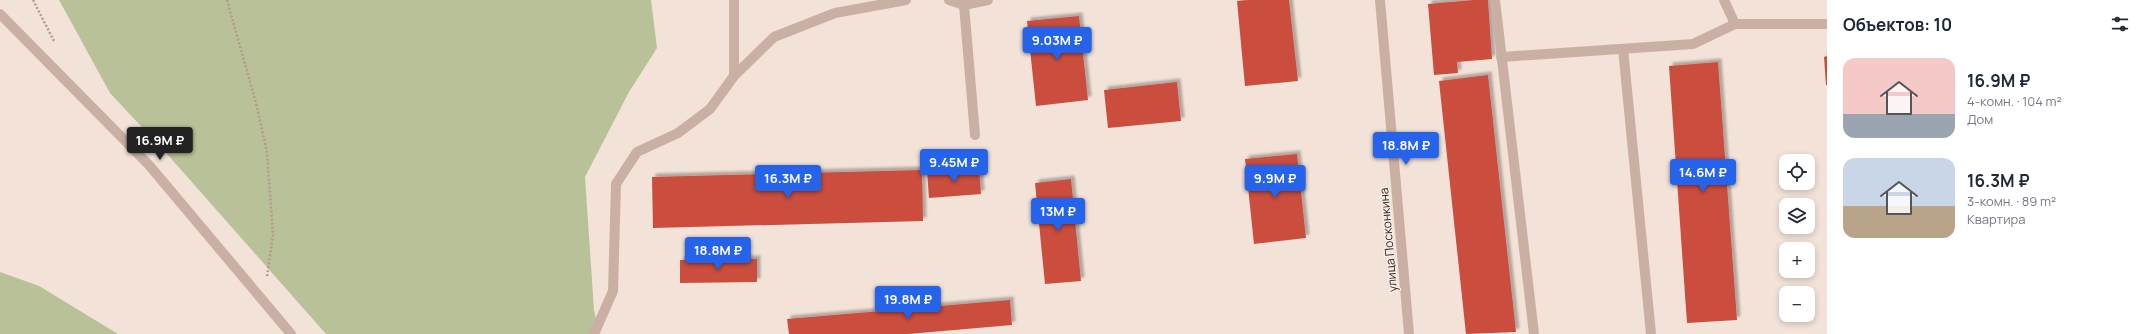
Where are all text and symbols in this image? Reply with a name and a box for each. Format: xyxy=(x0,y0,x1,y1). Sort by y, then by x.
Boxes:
text: Объектов: 10 xyxy=(1843,13,1952,36)
icon: filters xyxy=(2109,13,2131,35)
pin: 9.03M ₽ xyxy=(1020,27,1094,61)
text: 9.03M ₽ xyxy=(1032,31,1082,49)
text: 16.9M ₽ xyxy=(1967,69,2030,92)
icon: home xyxy=(1875,74,1923,122)
text: 4-комн. · 104 m² xyxy=(1967,92,2062,110)
text: Дом xyxy=(1967,110,1993,128)
pin: 16.9M ₽ xyxy=(123,127,197,161)
text: 16.9M ₽ xyxy=(136,131,184,149)
pin: 18.8M ₽ xyxy=(1369,132,1443,166)
text: 18.8M ₽ xyxy=(1382,136,1430,154)
pin: 9.45M ₽ xyxy=(917,149,991,183)
text: 9.45M ₽ xyxy=(929,153,979,171)
map controls xyxy=(1779,154,1815,322)
button: locate xyxy=(1779,154,1815,190)
pin: 14.6M ₽ xyxy=(1666,159,1740,193)
text: 14.6M ₽ xyxy=(1679,163,1727,181)
pin: 16.3M ₽ xyxy=(751,165,825,199)
pin: 9.9M ₽ xyxy=(1242,165,1308,199)
text: 16.3M ₽ xyxy=(764,169,812,187)
text: 9.9M ₽ xyxy=(1254,169,1296,187)
text: 16.3M ₽ xyxy=(1967,169,2030,192)
icon: home xyxy=(1875,174,1923,222)
street label: улица Посконкина xyxy=(1375,187,1401,293)
text: 3-комн. · 89 m² xyxy=(1967,192,2056,210)
pin: 13M ₽ xyxy=(1030,198,1086,232)
button: layers xyxy=(1779,198,1815,234)
text: 13M ₽ xyxy=(1040,202,1076,220)
text: Квартира xyxy=(1967,210,2026,228)
pin: 18.8M ₽ xyxy=(681,237,755,271)
text: 18.8M ₽ xyxy=(694,241,742,259)
button: + xyxy=(1779,242,1815,278)
pin: 19.8M ₽ xyxy=(871,286,945,320)
button: − xyxy=(1779,286,1815,322)
text: 19.8M ₽ xyxy=(884,290,932,308)

